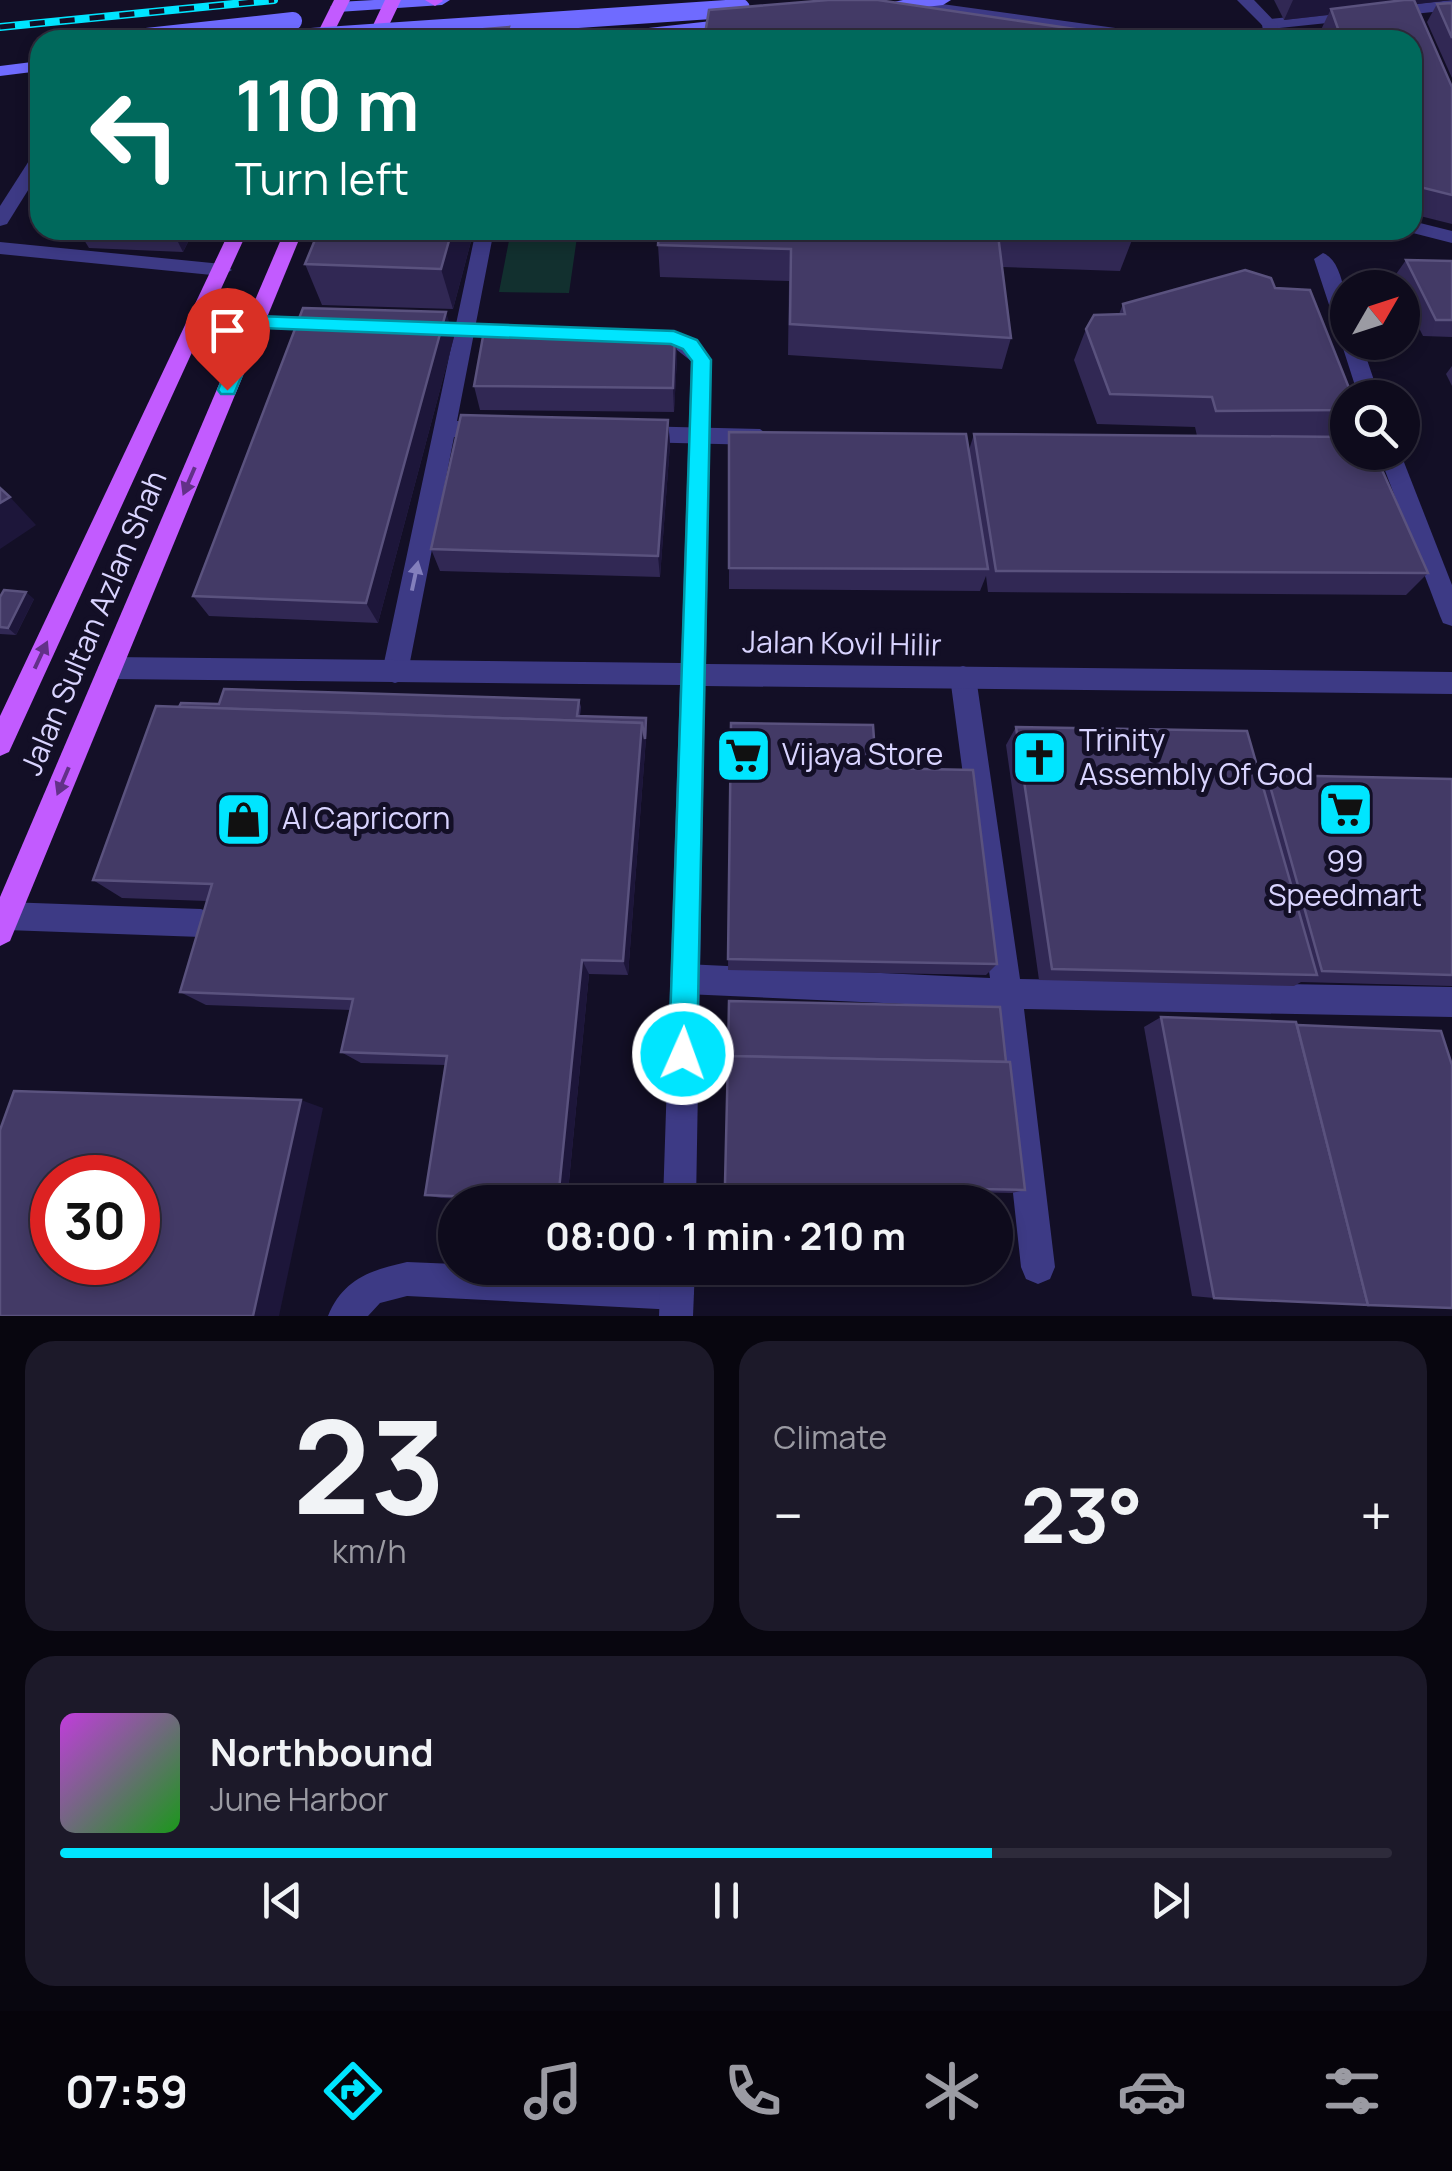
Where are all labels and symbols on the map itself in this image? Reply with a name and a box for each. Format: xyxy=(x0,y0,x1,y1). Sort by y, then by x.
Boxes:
north arrow xyxy=(1330,270,1420,360)
pin xyxy=(185,288,270,391)
street label: Jalan Sultan Azlan Shah xyxy=(10,464,175,781)
one-way arrow xyxy=(181,466,197,496)
one-way arrow xyxy=(407,560,423,591)
street label: Jalan Kovil Hilir xyxy=(742,620,942,665)
one-way arrow xyxy=(32,640,49,669)
place label: Trinity Assembly Of God xyxy=(1079,719,1314,794)
supermarket icon: Vijaya Store xyxy=(713,725,773,785)
church icon: Trinity Assembly Of God xyxy=(1010,728,1070,788)
place label: Vijaya Store xyxy=(782,733,943,774)
one-way arrow xyxy=(55,766,71,796)
supermarket icon: 99 Speedmart xyxy=(1315,779,1375,839)
shop icon: Al Capricorn xyxy=(213,789,273,849)
place label: Al Capricorn xyxy=(282,797,450,838)
place label: 99 Speedmart xyxy=(1268,840,1422,915)
position arrow xyxy=(631,1002,735,1106)
speed limit sign: 30 xyxy=(30,1155,160,1285)

